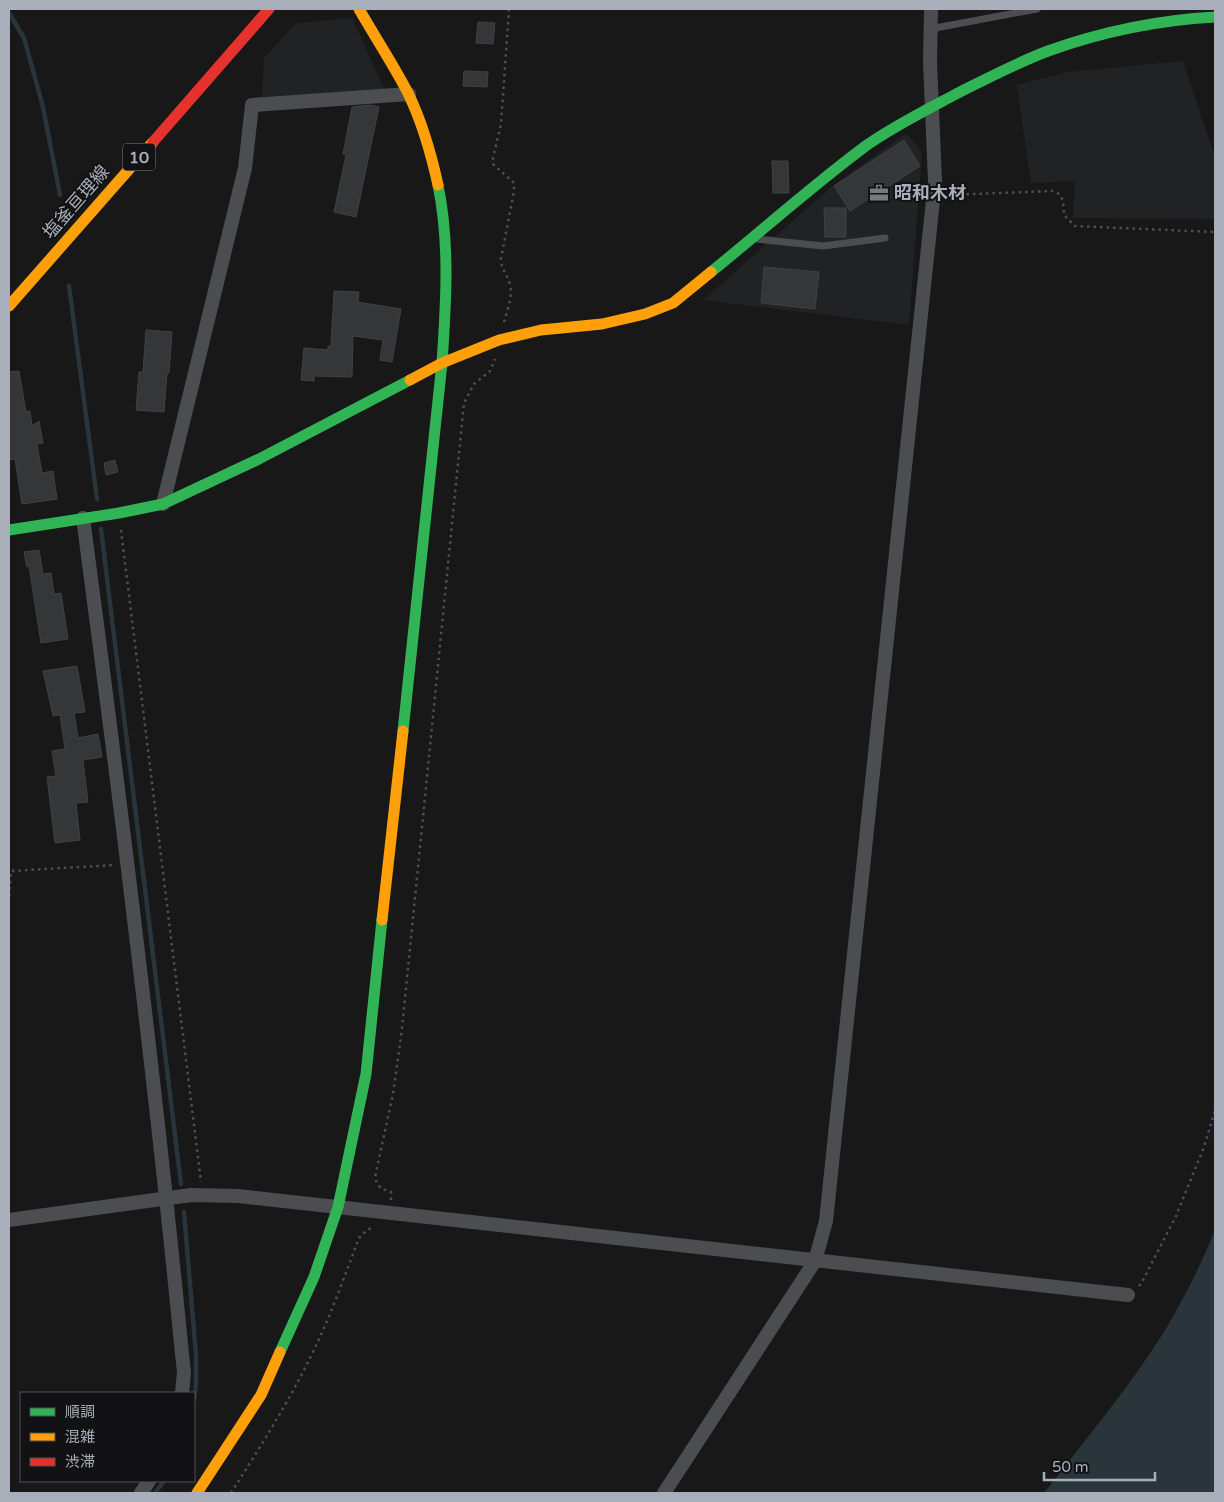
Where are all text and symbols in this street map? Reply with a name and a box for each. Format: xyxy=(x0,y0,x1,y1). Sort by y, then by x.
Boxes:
road number: 10 xyxy=(123,144,155,170)
street label: 塩釜亘理線 xyxy=(38,161,114,243)
office icon: 昭和木材 xyxy=(868,182,890,204)
place label: 昭和木材 xyxy=(894,182,966,204)
legend xyxy=(20,1392,195,1482)
text: 順調 xyxy=(65,1403,95,1421)
text: 混雑 xyxy=(65,1428,95,1446)
scale bar xyxy=(1044,1450,1155,1482)
text: 渋滞 xyxy=(65,1453,95,1471)
text: 50 m xyxy=(1052,1458,1089,1476)

